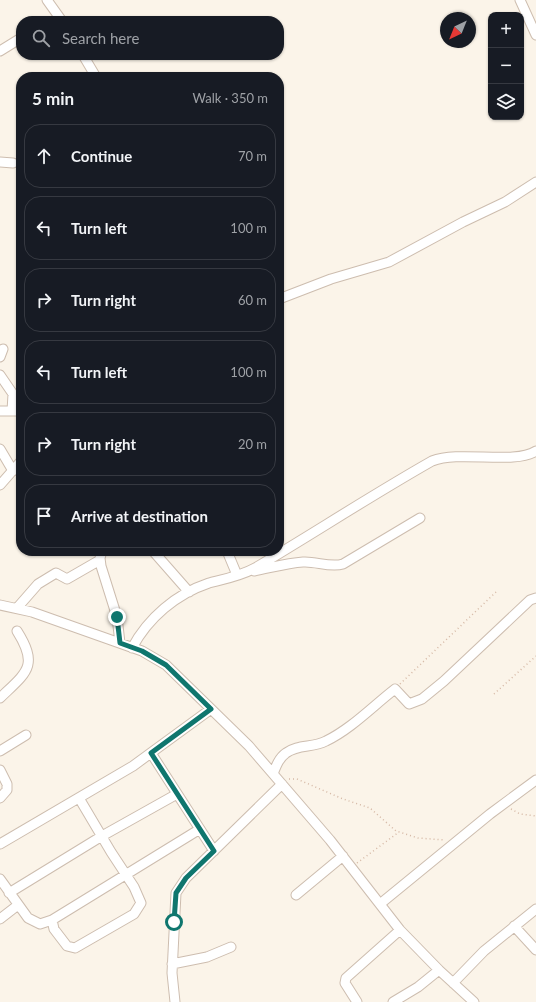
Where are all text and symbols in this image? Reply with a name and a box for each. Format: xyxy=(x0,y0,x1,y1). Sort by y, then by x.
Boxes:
north arrow xyxy=(440,12,476,48)
map controls xyxy=(488,12,524,120)
button: + xyxy=(488,12,524,48)
search box xyxy=(16,16,284,60)
icon: search xyxy=(30,27,52,49)
text: Search here xyxy=(62,29,139,47)
button: − xyxy=(488,48,524,84)
button: layers xyxy=(488,84,524,120)
text: 5 min xyxy=(32,88,74,109)
text: Walk · 350 m xyxy=(192,90,268,106)
icon: ahead xyxy=(33,145,55,167)
text: Continue xyxy=(71,147,132,165)
text: 70 m xyxy=(238,148,267,164)
icon: left xyxy=(33,217,55,239)
text: Turn left xyxy=(71,219,127,237)
text: 100 m xyxy=(230,220,267,236)
icon: right xyxy=(33,289,55,311)
text: Turn right xyxy=(71,291,136,309)
text: 60 m xyxy=(238,292,267,308)
icon: left xyxy=(33,361,55,383)
text: Turn left xyxy=(71,363,127,381)
text: 100 m xyxy=(230,364,267,380)
icon: right xyxy=(33,433,55,455)
text: Turn right xyxy=(71,435,136,453)
text: 20 m xyxy=(238,436,267,452)
icon: arrive xyxy=(33,505,55,527)
text: Arrive at destination xyxy=(71,507,208,525)
route end xyxy=(108,608,126,626)
route start xyxy=(165,913,183,931)

